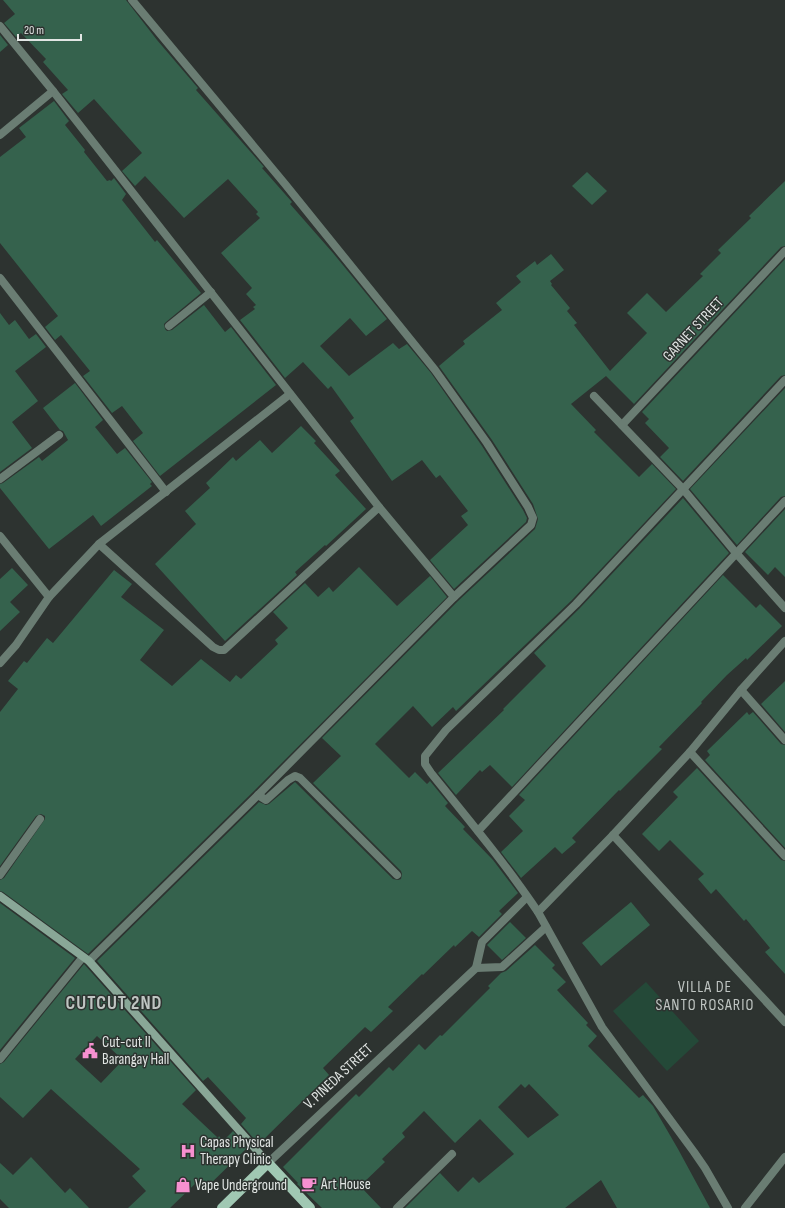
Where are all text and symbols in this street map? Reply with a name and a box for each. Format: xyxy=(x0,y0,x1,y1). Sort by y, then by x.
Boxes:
scale bar xyxy=(18,16,81,42)
text: 20 m xyxy=(24,23,44,38)
street label: GARNET STREET xyxy=(659,293,728,365)
district label: VILLA DE SANTO ROSARIO xyxy=(656,978,754,1015)
district label: CUTCUT 2ND xyxy=(66,992,162,1015)
place label: Cut-cut II Barangay Hall xyxy=(102,1033,169,1069)
street label: V. PINEDA STREET xyxy=(300,1039,377,1113)
public building icon: Cut-cut II Barangay Hall xyxy=(81,1042,99,1060)
place label: Capas Physical Therapy Clinic xyxy=(200,1133,274,1169)
hospital icon: Capas Physical Therapy Clinic xyxy=(179,1142,197,1160)
cafe icon: Art House xyxy=(300,1175,318,1193)
place label: Art House xyxy=(320,1175,371,1194)
shop icon: Vape Underground xyxy=(174,1176,192,1194)
place label: Vape Underground xyxy=(195,1176,287,1195)

